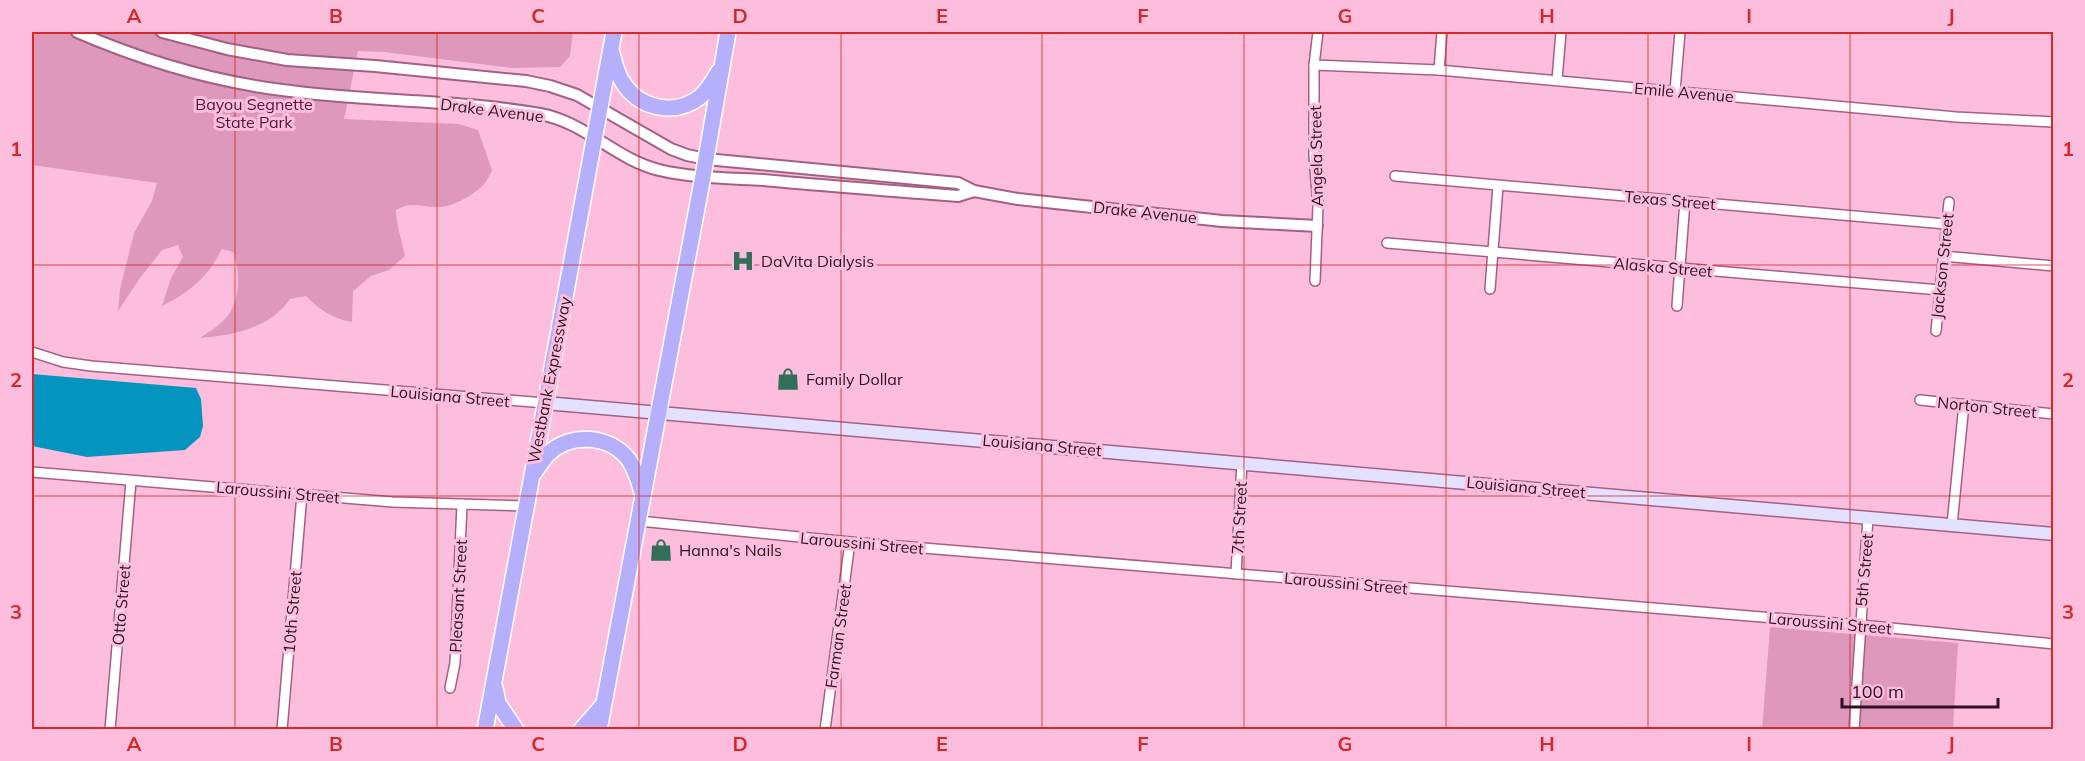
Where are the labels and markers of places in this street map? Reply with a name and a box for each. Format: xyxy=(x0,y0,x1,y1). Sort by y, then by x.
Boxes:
hospital icon: DaVita Dialysis xyxy=(730,248,756,274)
place label: DaVita Dialysis xyxy=(761,251,874,271)
shop icon: Family Dollar xyxy=(775,366,801,392)
place label: Family Dollar xyxy=(806,369,903,389)
shop icon: Hanna's Nails xyxy=(648,537,674,563)
place label: Hanna's Nails xyxy=(679,540,782,560)

